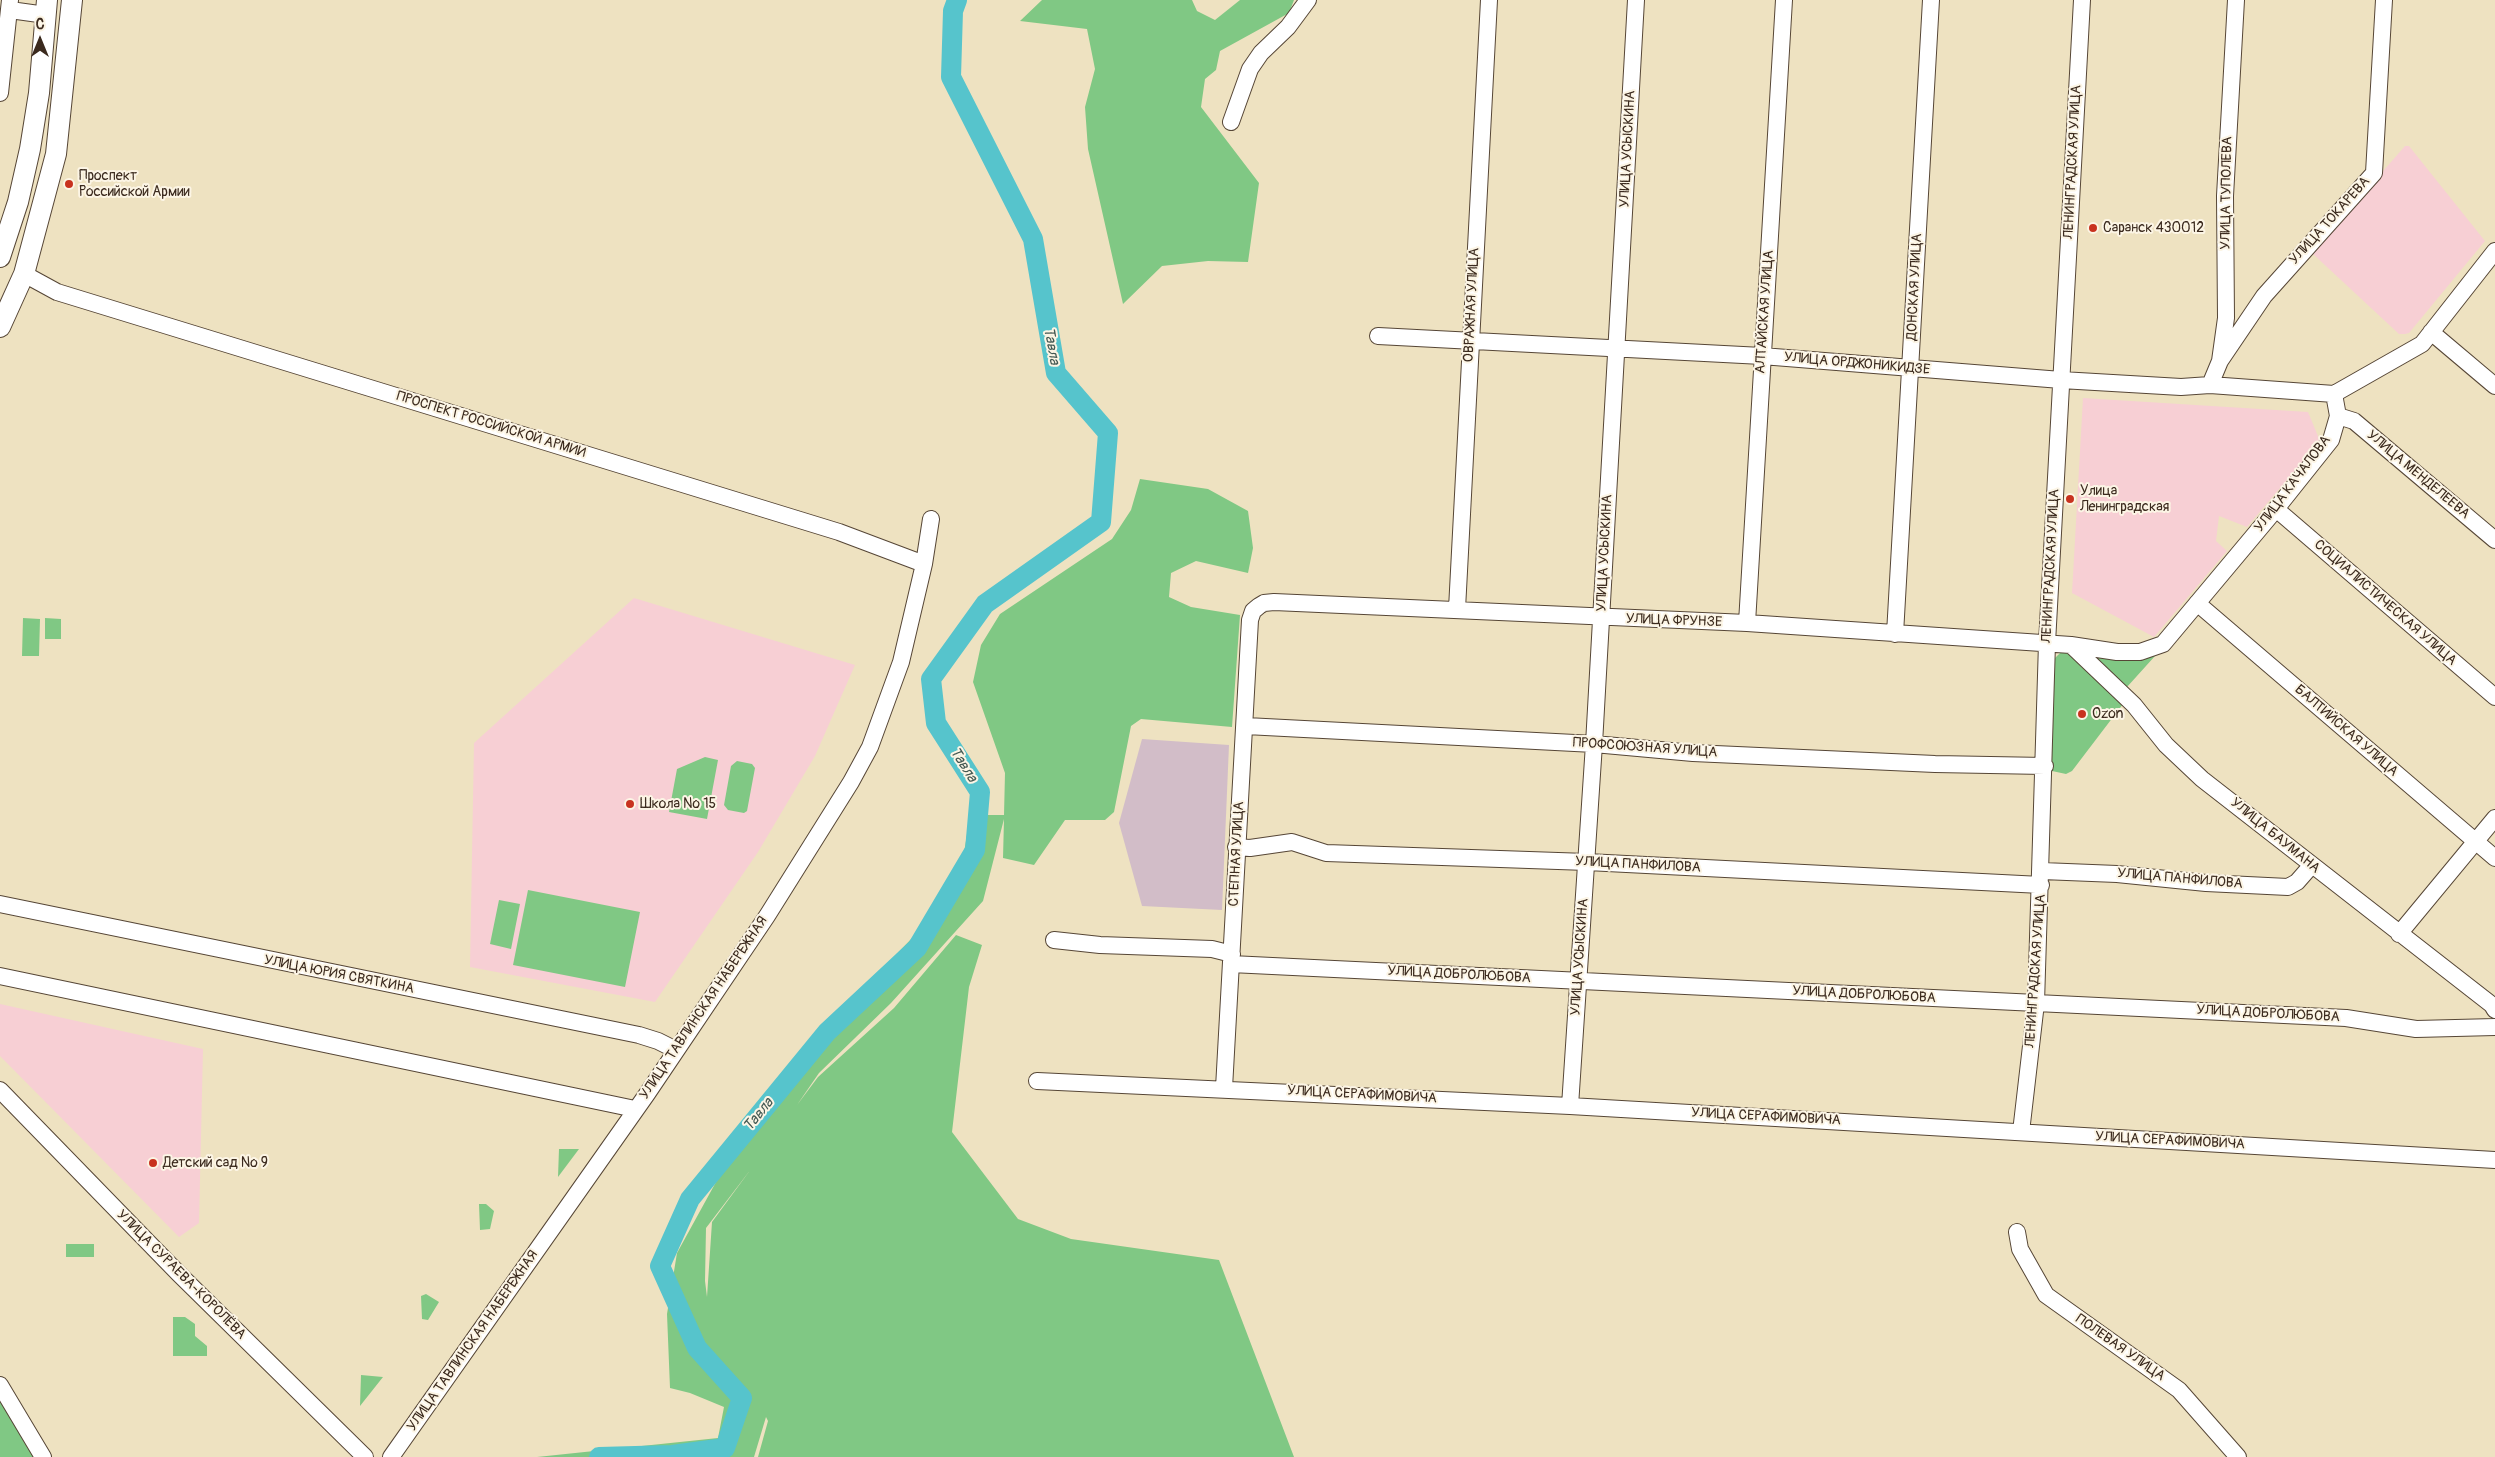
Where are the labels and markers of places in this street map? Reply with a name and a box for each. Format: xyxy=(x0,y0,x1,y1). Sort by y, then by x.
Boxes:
place label: Проспект Российской Армии xyxy=(79,168,190,200)
marker: Проспект Российской Армии xyxy=(63,178,75,190)
place label: Саранск 430012 xyxy=(2103,220,2204,236)
marker: Саранск 430012 xyxy=(2087,222,2099,234)
place label: Улица Ленинградская xyxy=(2080,483,2169,516)
marker: Улица Ленинградская xyxy=(2064,493,2076,505)
place label: Ozon xyxy=(2092,706,2123,722)
marker: Ozon xyxy=(2076,708,2088,720)
place label: Школа № 15 xyxy=(640,796,716,812)
marker: Школа № 15 xyxy=(624,798,636,810)
place label: Детский сад № 9 xyxy=(163,1155,268,1171)
marker: Детский сад № 9 xyxy=(147,1157,159,1169)

